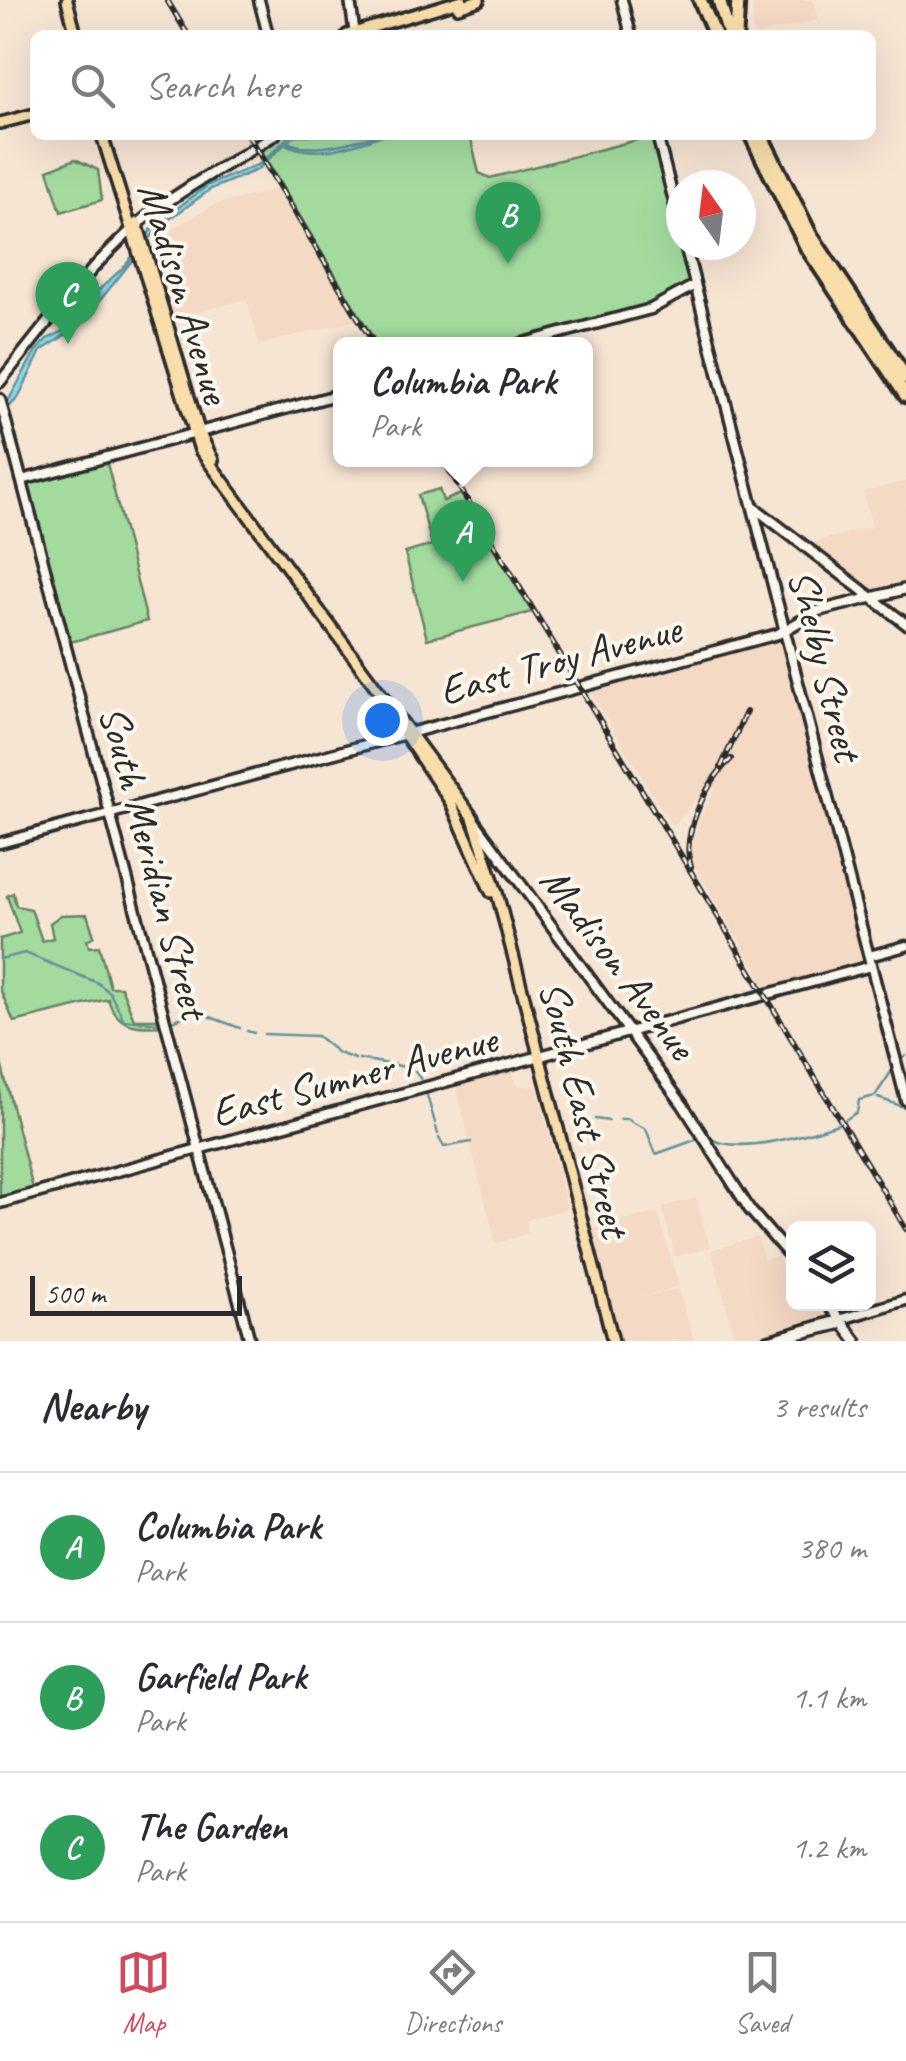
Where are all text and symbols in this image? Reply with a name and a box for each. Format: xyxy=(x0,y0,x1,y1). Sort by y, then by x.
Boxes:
search box xyxy=(30,30,876,140)
icon: search xyxy=(65,58,120,113)
text: Search here xyxy=(145,62,300,109)
north arrow xyxy=(666,170,756,260)
street label: Madison Avenue xyxy=(125,176,243,412)
pin: B xyxy=(476,182,540,264)
pin: C xyxy=(36,262,100,344)
popup xyxy=(333,337,593,467)
text: Columbia Park xyxy=(370,358,556,405)
text: Park xyxy=(370,405,421,446)
pin: A xyxy=(430,500,496,582)
street label: Shelby Street xyxy=(776,564,875,770)
street label: East Troy Avenue xyxy=(434,602,689,718)
your location xyxy=(357,695,408,746)
street label: South Meridian Street xyxy=(87,700,222,1028)
street label: Madison Avenue xyxy=(528,856,709,1072)
street label: South East Street xyxy=(527,975,642,1246)
street label: East Sumner Avenue xyxy=(206,1012,505,1140)
map controls xyxy=(786,1221,876,1311)
button: layers xyxy=(786,1221,876,1311)
scale bar xyxy=(30,1271,242,1316)
text: 500 m xyxy=(45,1276,105,1311)
text: Nearby xyxy=(40,1380,146,1433)
text: 3 results xyxy=(772,1386,866,1427)
text: Columbia Park xyxy=(135,1503,321,1550)
text: A xyxy=(64,1527,81,1568)
text: 380 m xyxy=(797,1527,866,1568)
text: Park xyxy=(135,1550,186,1591)
text: Garfield Park xyxy=(135,1653,306,1700)
text: B xyxy=(64,1677,81,1718)
text: 1.1 km xyxy=(792,1677,866,1718)
text: Park xyxy=(135,1700,186,1741)
text: The Garden xyxy=(135,1803,287,1850)
text: C xyxy=(65,1827,80,1868)
text: 1.2 km xyxy=(792,1827,866,1868)
text: Park xyxy=(135,1850,186,1891)
tab: Map xyxy=(116,1945,171,2040)
tab: Directions xyxy=(404,1945,502,2040)
tab: Saved xyxy=(735,1945,790,2040)

